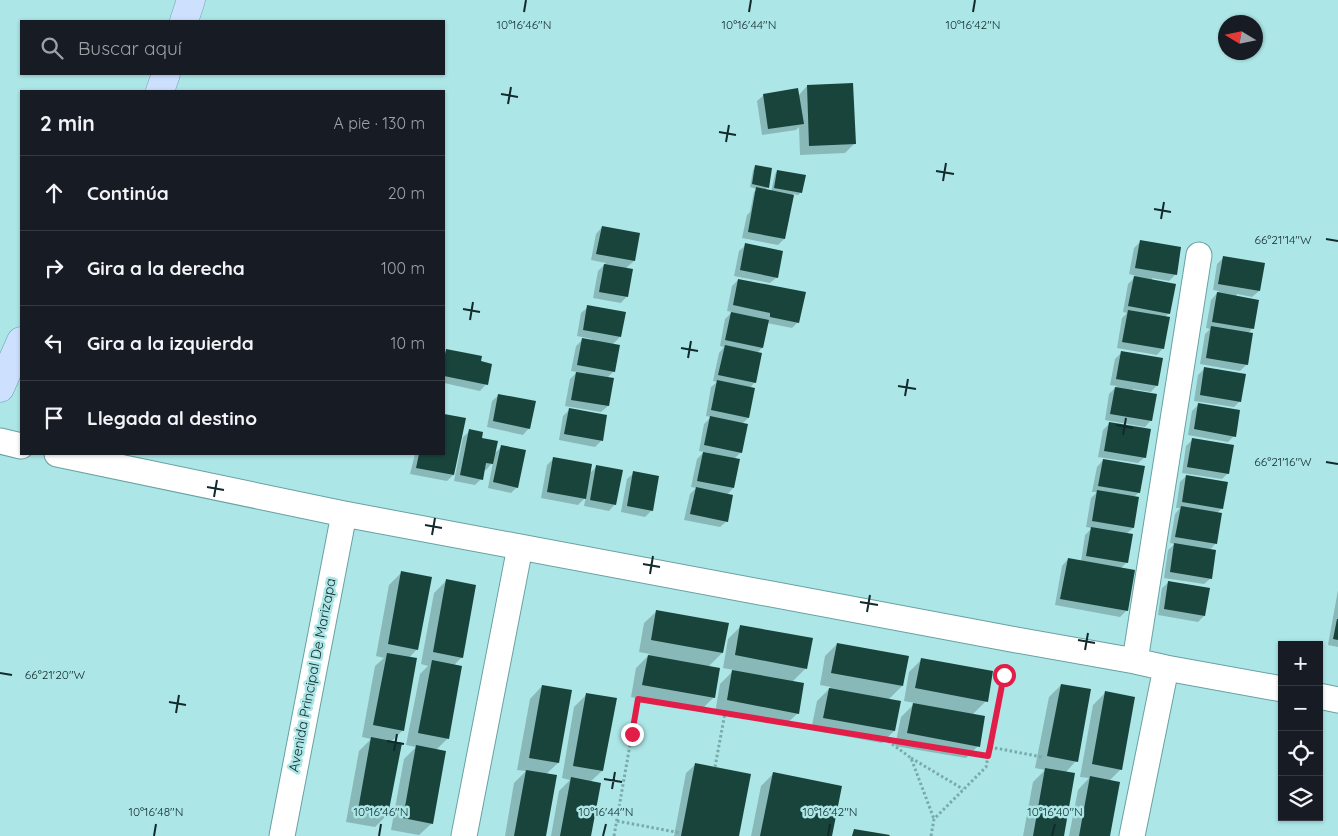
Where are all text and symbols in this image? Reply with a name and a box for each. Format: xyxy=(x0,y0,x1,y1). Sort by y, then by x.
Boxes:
north arrow xyxy=(1218,15,1263,60)
text: 10°16'46"N xyxy=(497,17,551,32)
text: 10°16'44"N xyxy=(722,17,776,32)
text: 10°16'42"N xyxy=(945,17,1001,32)
search box xyxy=(20,20,445,75)
icon: search xyxy=(38,34,66,62)
text: Buscar aquí xyxy=(78,36,182,60)
text: 2 min xyxy=(40,110,95,136)
text: A pie · 130 m xyxy=(333,113,425,133)
icon: ahead xyxy=(40,179,68,207)
text: Continúa xyxy=(87,181,169,205)
text: 20 m xyxy=(388,183,425,203)
text: 66°21'14"W xyxy=(1254,232,1312,247)
icon: right xyxy=(40,254,68,282)
text: Gira a la derecha xyxy=(87,256,245,280)
text: 100 m xyxy=(381,258,425,278)
icon: left xyxy=(40,329,68,357)
text: Gira a la izquierda xyxy=(87,331,254,355)
text: 10 m xyxy=(391,333,425,353)
icon: arrive xyxy=(40,404,68,432)
text: Llegada al destino xyxy=(87,406,257,430)
text: 66°21'16"W xyxy=(1254,454,1312,469)
street label: Avenida Principal De Marizapa xyxy=(284,576,340,774)
map controls xyxy=(1278,641,1323,821)
button: + xyxy=(1278,641,1323,686)
route start xyxy=(993,664,1016,687)
text: 66°21'20"W xyxy=(25,667,86,682)
button: − xyxy=(1278,686,1323,731)
route end xyxy=(621,723,644,746)
button: locate xyxy=(1278,731,1323,776)
button: layers xyxy=(1278,776,1323,821)
text: 10°16'48"N xyxy=(129,804,183,819)
text: 10°16'46"N xyxy=(354,804,408,819)
text: 10°16'44"N xyxy=(579,804,633,819)
text: 10°16'42"N xyxy=(802,804,858,819)
text: 10°16'40"N xyxy=(1027,804,1083,819)

